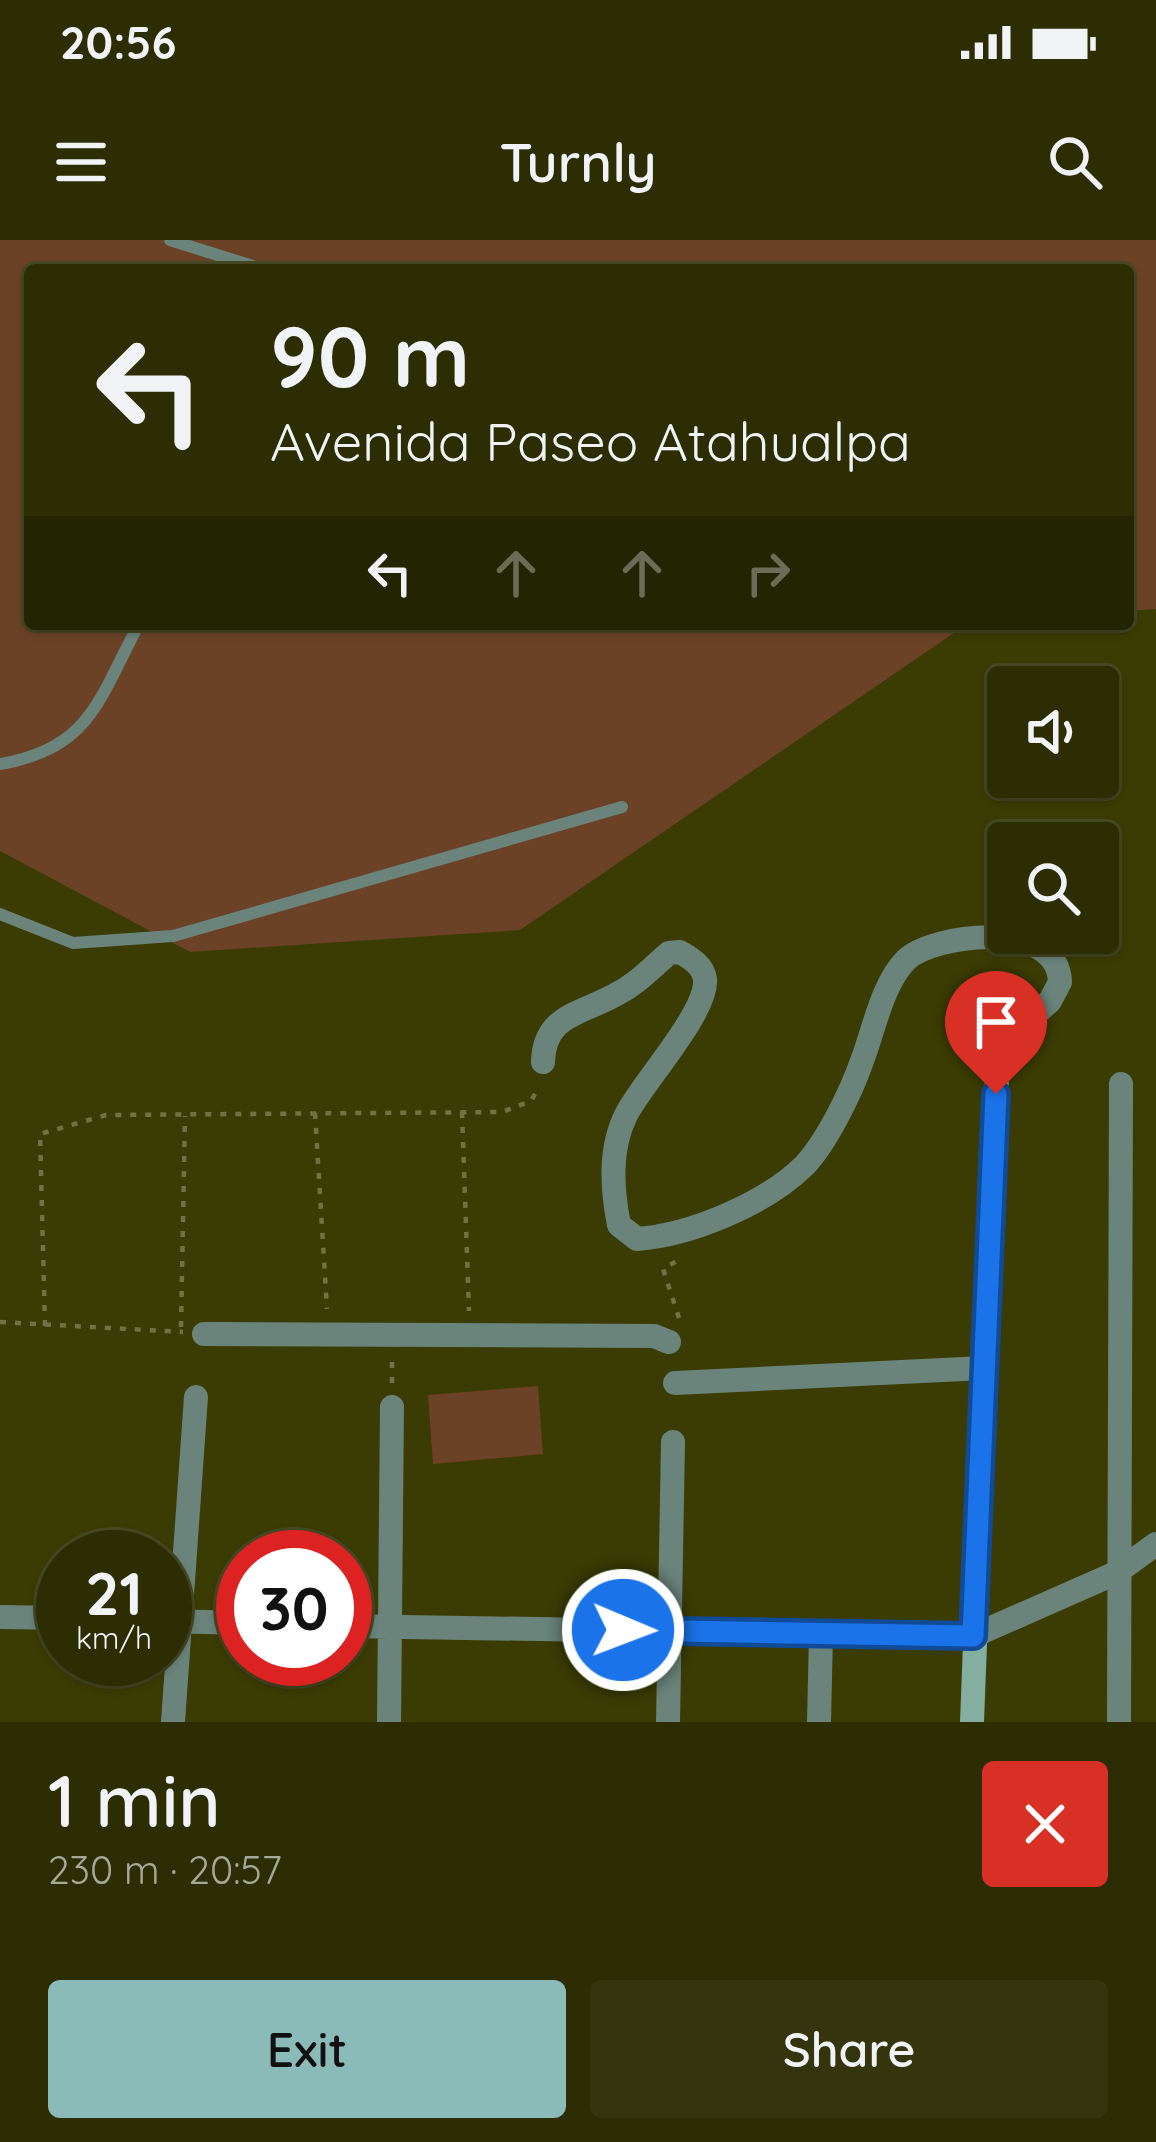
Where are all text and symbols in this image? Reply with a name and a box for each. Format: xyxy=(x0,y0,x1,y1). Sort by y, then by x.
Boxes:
text: 20:56 xyxy=(60,14,176,70)
text: Turnly xyxy=(499,128,657,196)
icon: menu xyxy=(48,129,114,195)
icon: search xyxy=(1042,129,1108,195)
text: 90 m xyxy=(270,303,470,408)
icon: left xyxy=(72,312,228,468)
text: Avenida Paseo Atahualpa xyxy=(270,407,911,475)
icon: left xyxy=(357,540,423,606)
icon: ahead xyxy=(483,540,549,606)
icon: ahead xyxy=(609,540,675,606)
icon: right xyxy=(735,540,801,606)
map controls xyxy=(987,666,1119,954)
button: sound xyxy=(987,666,1119,798)
button: search xyxy=(987,822,1119,954)
pin xyxy=(945,971,1047,1094)
icon: arrive xyxy=(963,989,1029,1055)
speed limit sign: 30 xyxy=(216,1530,372,1686)
text: 21 xyxy=(85,1555,143,1630)
position arrow xyxy=(560,1567,686,1693)
text: km/h xyxy=(76,1619,152,1657)
text: 1 min xyxy=(48,1755,221,1845)
button: close xyxy=(982,1761,1108,1887)
text: 230 m · 20:57 xyxy=(48,1845,282,1894)
button: Exit xyxy=(48,1980,566,2118)
button: Share xyxy=(590,1980,1108,2118)

